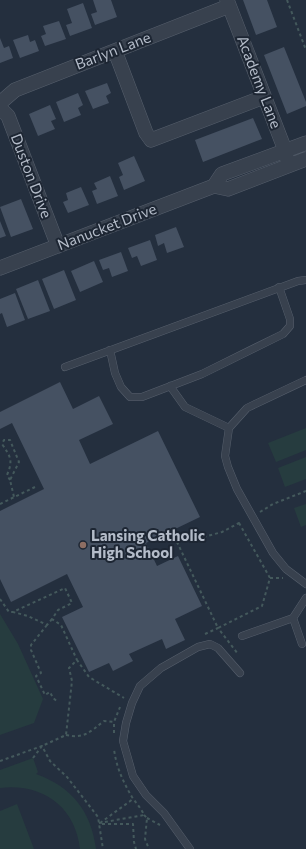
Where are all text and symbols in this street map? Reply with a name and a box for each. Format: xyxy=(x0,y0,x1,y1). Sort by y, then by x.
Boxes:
street label: Barlyn Lane xyxy=(72,27,153,73)
street label: Academy Lane xyxy=(234,33,286,131)
street label: Duston Drive xyxy=(8,131,56,220)
street label: Nanucket Drive xyxy=(55,199,159,253)
place label: Lansing Catholic High School xyxy=(91,526,205,561)
marker: Lansing Catholic High School xyxy=(78,540,88,550)

